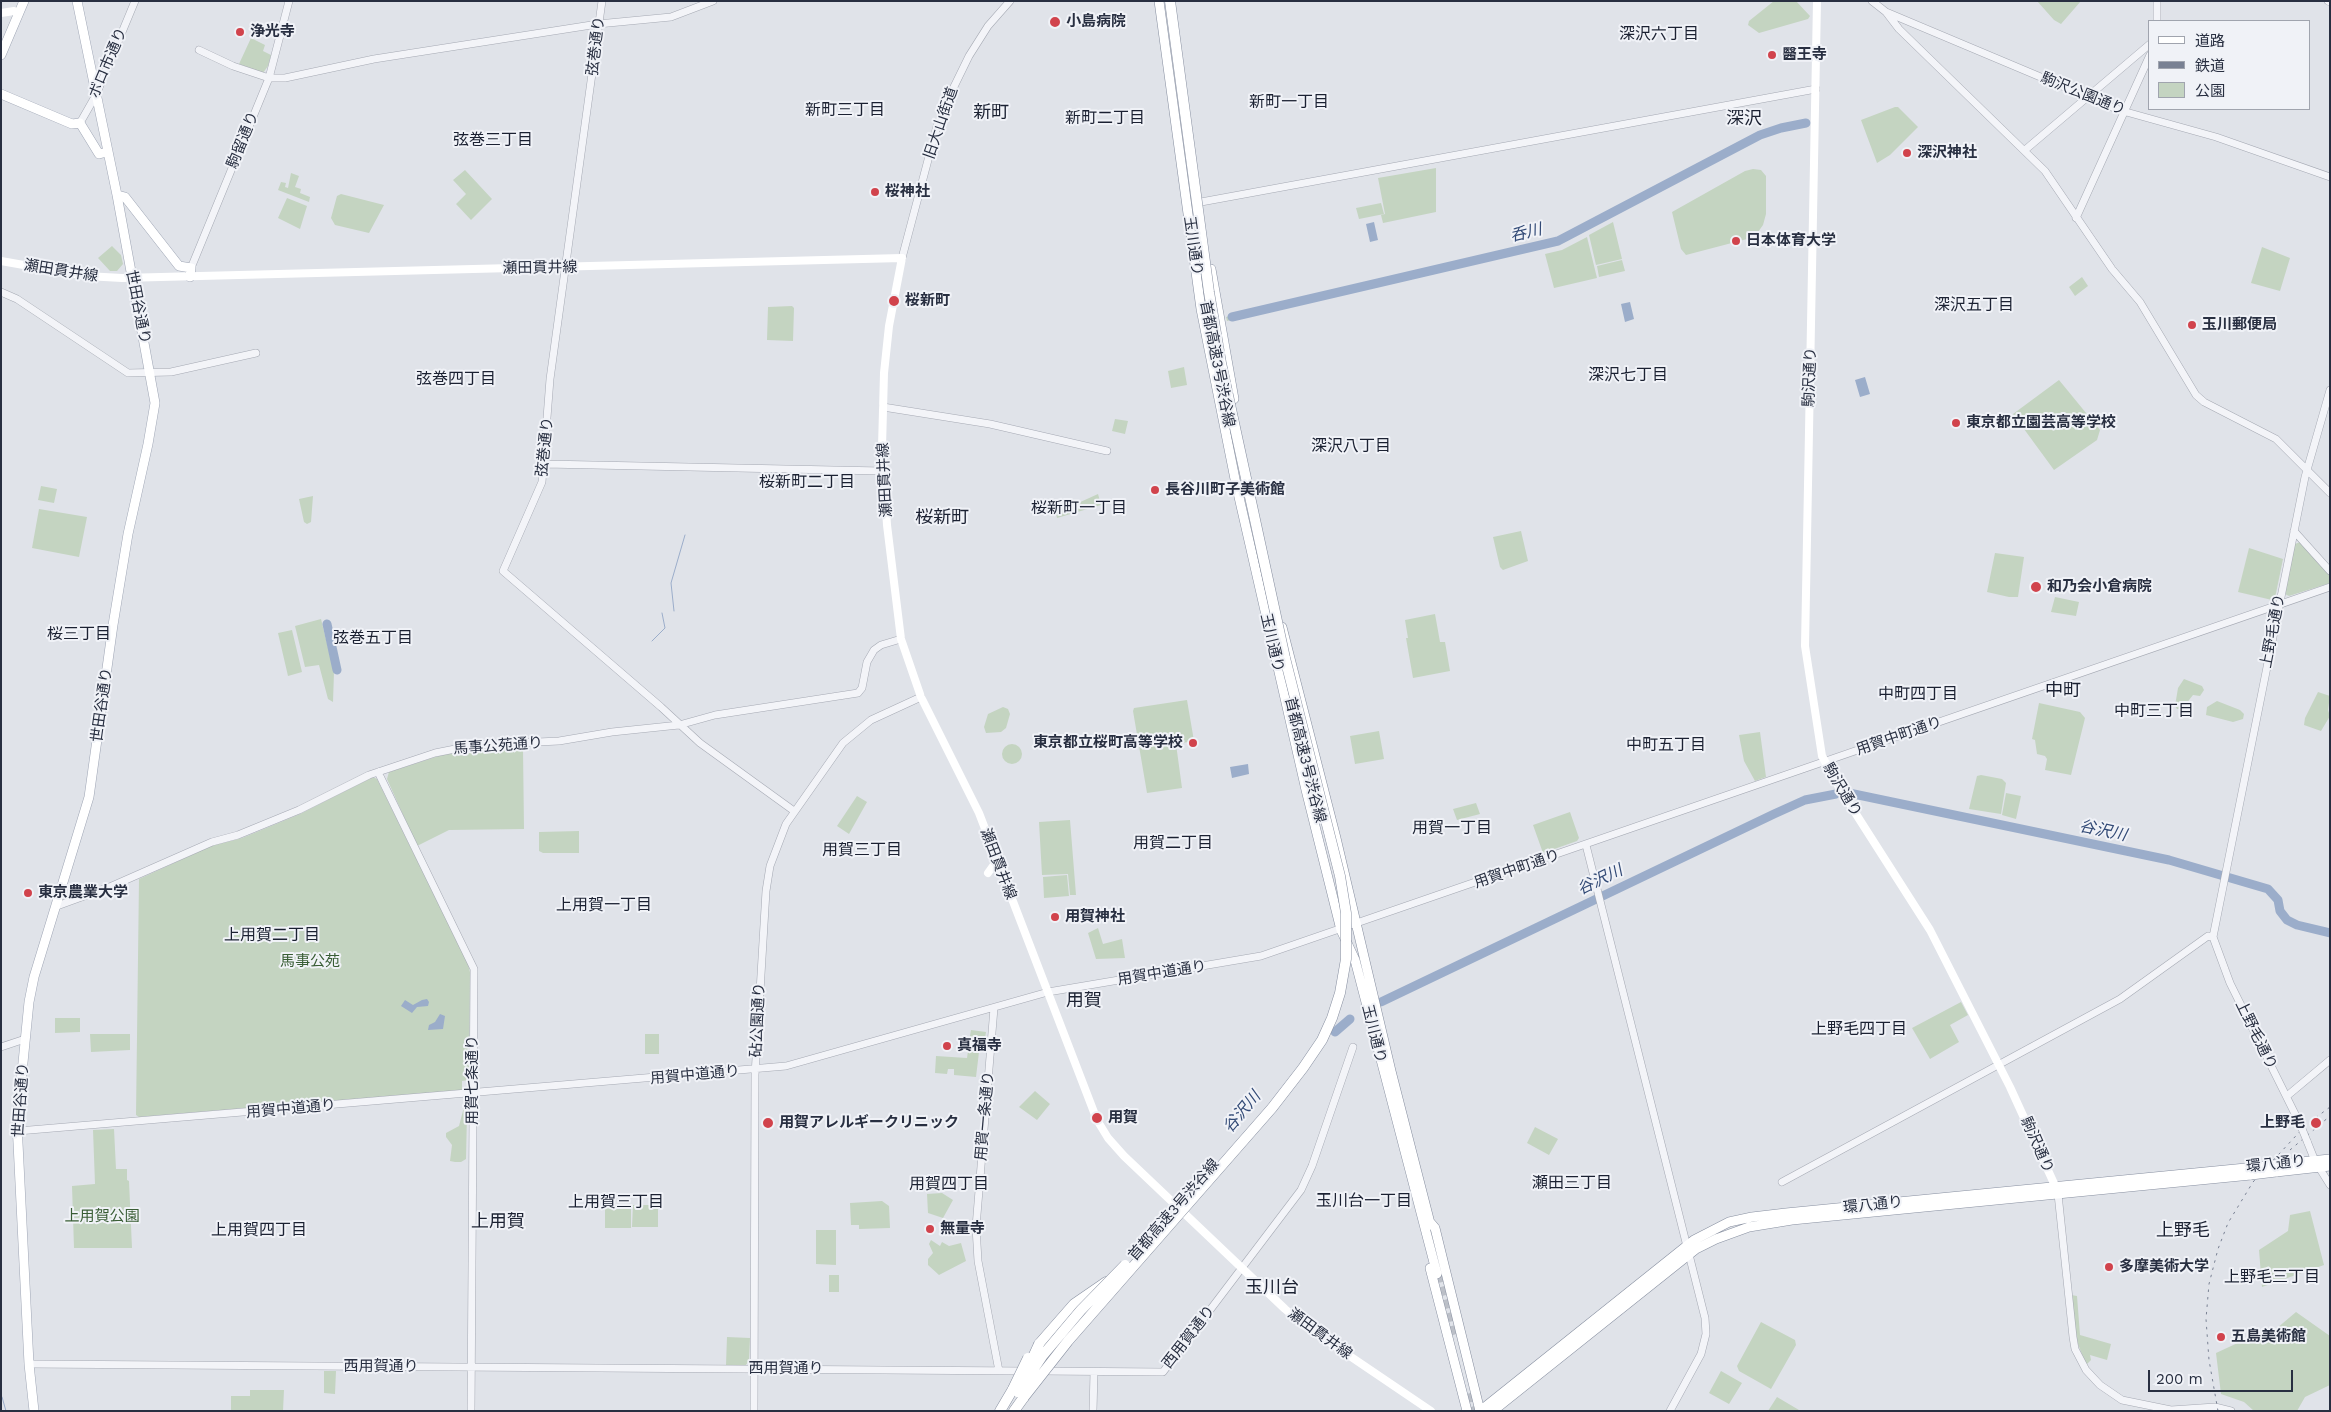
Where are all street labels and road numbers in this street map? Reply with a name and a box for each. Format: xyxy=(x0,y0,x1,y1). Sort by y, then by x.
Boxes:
street label: 弦巻通り xyxy=(583,15,609,77)
street label: ボロ市通り xyxy=(85,25,131,101)
street label: 駒沢公園通り xyxy=(2038,69,2128,119)
street label: 旧大山街道 xyxy=(920,85,962,161)
street label: 駒留通り xyxy=(223,109,263,171)
street label: 玉川通り xyxy=(1180,215,1206,277)
street label: 瀬田貫井線 xyxy=(23,256,99,286)
street label: 瀬田貫井線 xyxy=(502,258,578,278)
street label: 世田谷通り xyxy=(122,268,154,346)
street label: 首都高速3号渋谷線 xyxy=(1196,299,1238,429)
street label: 駒沢通り xyxy=(1800,347,1820,407)
street label: 弦巻通り xyxy=(533,416,557,478)
street label: 瀬田貫井線 xyxy=(874,442,896,518)
street label: 上野毛通り xyxy=(2257,592,2289,670)
street label: 玉川通り xyxy=(1256,612,1288,674)
street label: 世田谷通り xyxy=(88,667,116,743)
street label: 首都高速3号渋谷線 xyxy=(1281,695,1329,825)
street label: 用賀中町通り xyxy=(1854,713,1944,759)
street label: 馬事公苑通り xyxy=(452,734,544,758)
street label: 駒沢通り xyxy=(1819,760,1865,820)
street label: 瀬田貫井線 xyxy=(976,826,1020,902)
street label: 用賀中町通り xyxy=(1472,846,1562,892)
street label: 用賀中道通り xyxy=(1116,957,1208,989)
street label: 砧公園通り xyxy=(747,982,769,1058)
street label: 上野毛通り xyxy=(2231,997,2281,1073)
street label: 玉川通り xyxy=(1358,1003,1390,1065)
street label: 用賀七条通り xyxy=(464,1035,482,1125)
street label: 世田谷通り xyxy=(9,1062,33,1138)
street label: 用賀中道通り xyxy=(649,1062,741,1088)
street label: 用賀一条通り xyxy=(972,1070,998,1162)
street label: 用賀中道通り xyxy=(245,1096,337,1122)
street label: 駒沢通り xyxy=(2017,1114,2057,1176)
street label: 環八通り xyxy=(2245,1152,2307,1176)
street label: 首都高速3号渋谷線 xyxy=(1125,1156,1223,1264)
street label: 環八通り xyxy=(1842,1193,1904,1217)
street label: 西用賀通り xyxy=(1159,1302,1219,1372)
street label: 瀬田貫井線 xyxy=(1284,1305,1356,1363)
street label: 西用賀通り xyxy=(344,1358,418,1376)
street label: 西用賀通り xyxy=(749,1360,823,1378)

